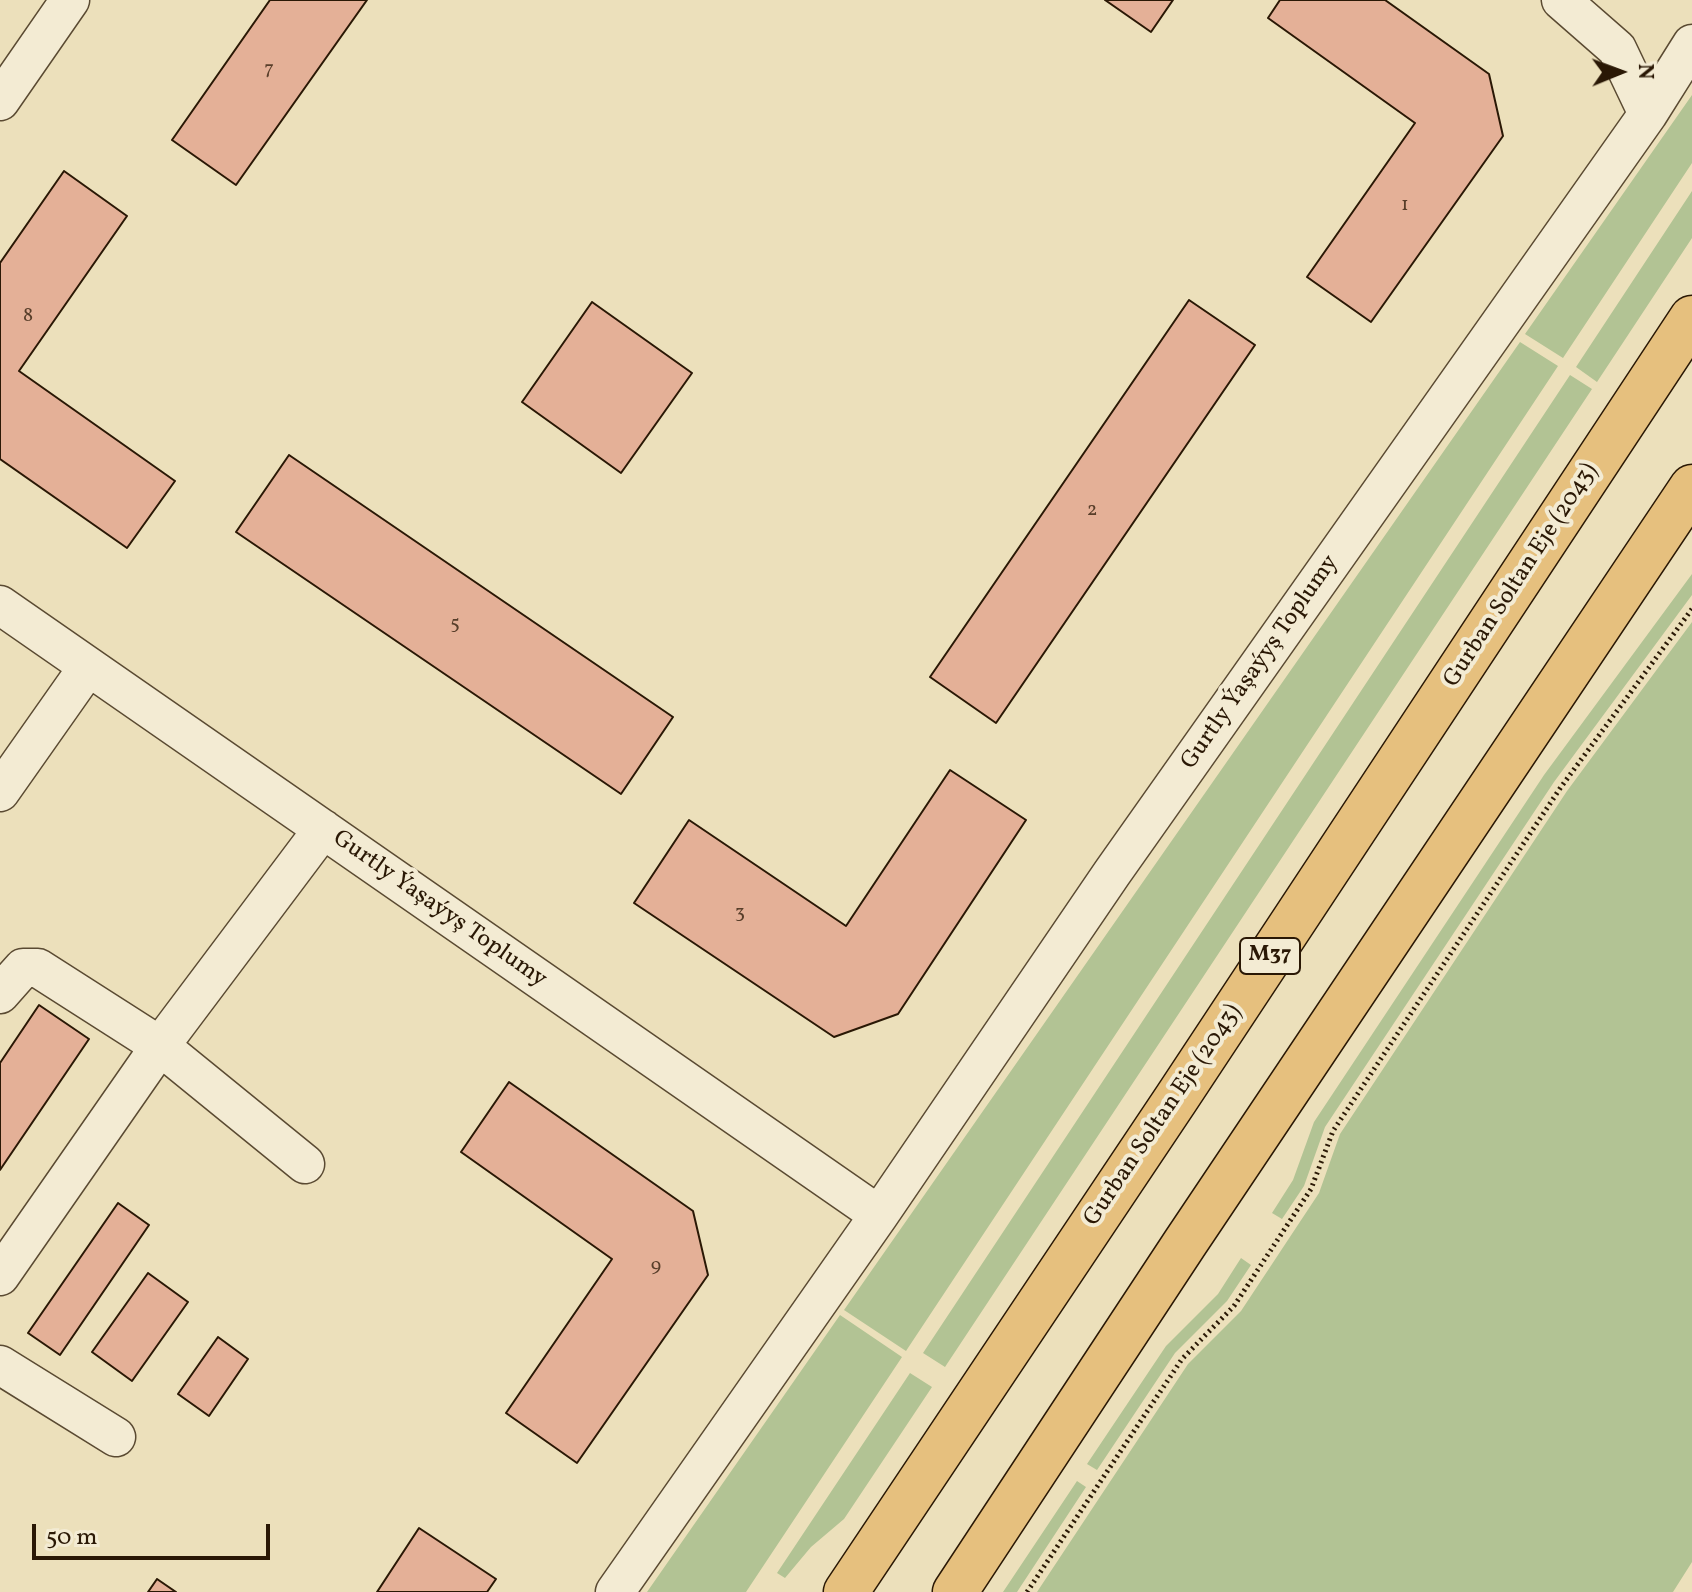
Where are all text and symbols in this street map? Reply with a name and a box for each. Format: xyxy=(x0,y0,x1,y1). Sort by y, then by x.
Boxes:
north arrow xyxy=(1580,32,1660,112)
house number: 7 xyxy=(264,58,274,82)
text: N xyxy=(1629,63,1660,80)
house number: 1 xyxy=(1401,194,1409,218)
house number: 8 xyxy=(23,305,33,329)
street label: Gurban Soltan Eje (2043) xyxy=(1439,459,1605,693)
house number: 2 xyxy=(1087,499,1097,523)
street label: Gurtly Ýaşaýyş Toplumy xyxy=(1176,550,1346,776)
house number: 5 xyxy=(450,613,460,637)
street label: Gurtly Ýaşaýyş Toplumy xyxy=(326,825,552,995)
house number: 3 xyxy=(735,902,745,926)
road number: M37 xyxy=(1240,938,1300,974)
street label: Gurban Soltan Eje (2043) xyxy=(1079,1000,1249,1232)
house number: 9 xyxy=(651,1255,661,1279)
scale bar xyxy=(36,1508,274,1558)
text: 50 m xyxy=(46,1521,98,1555)

